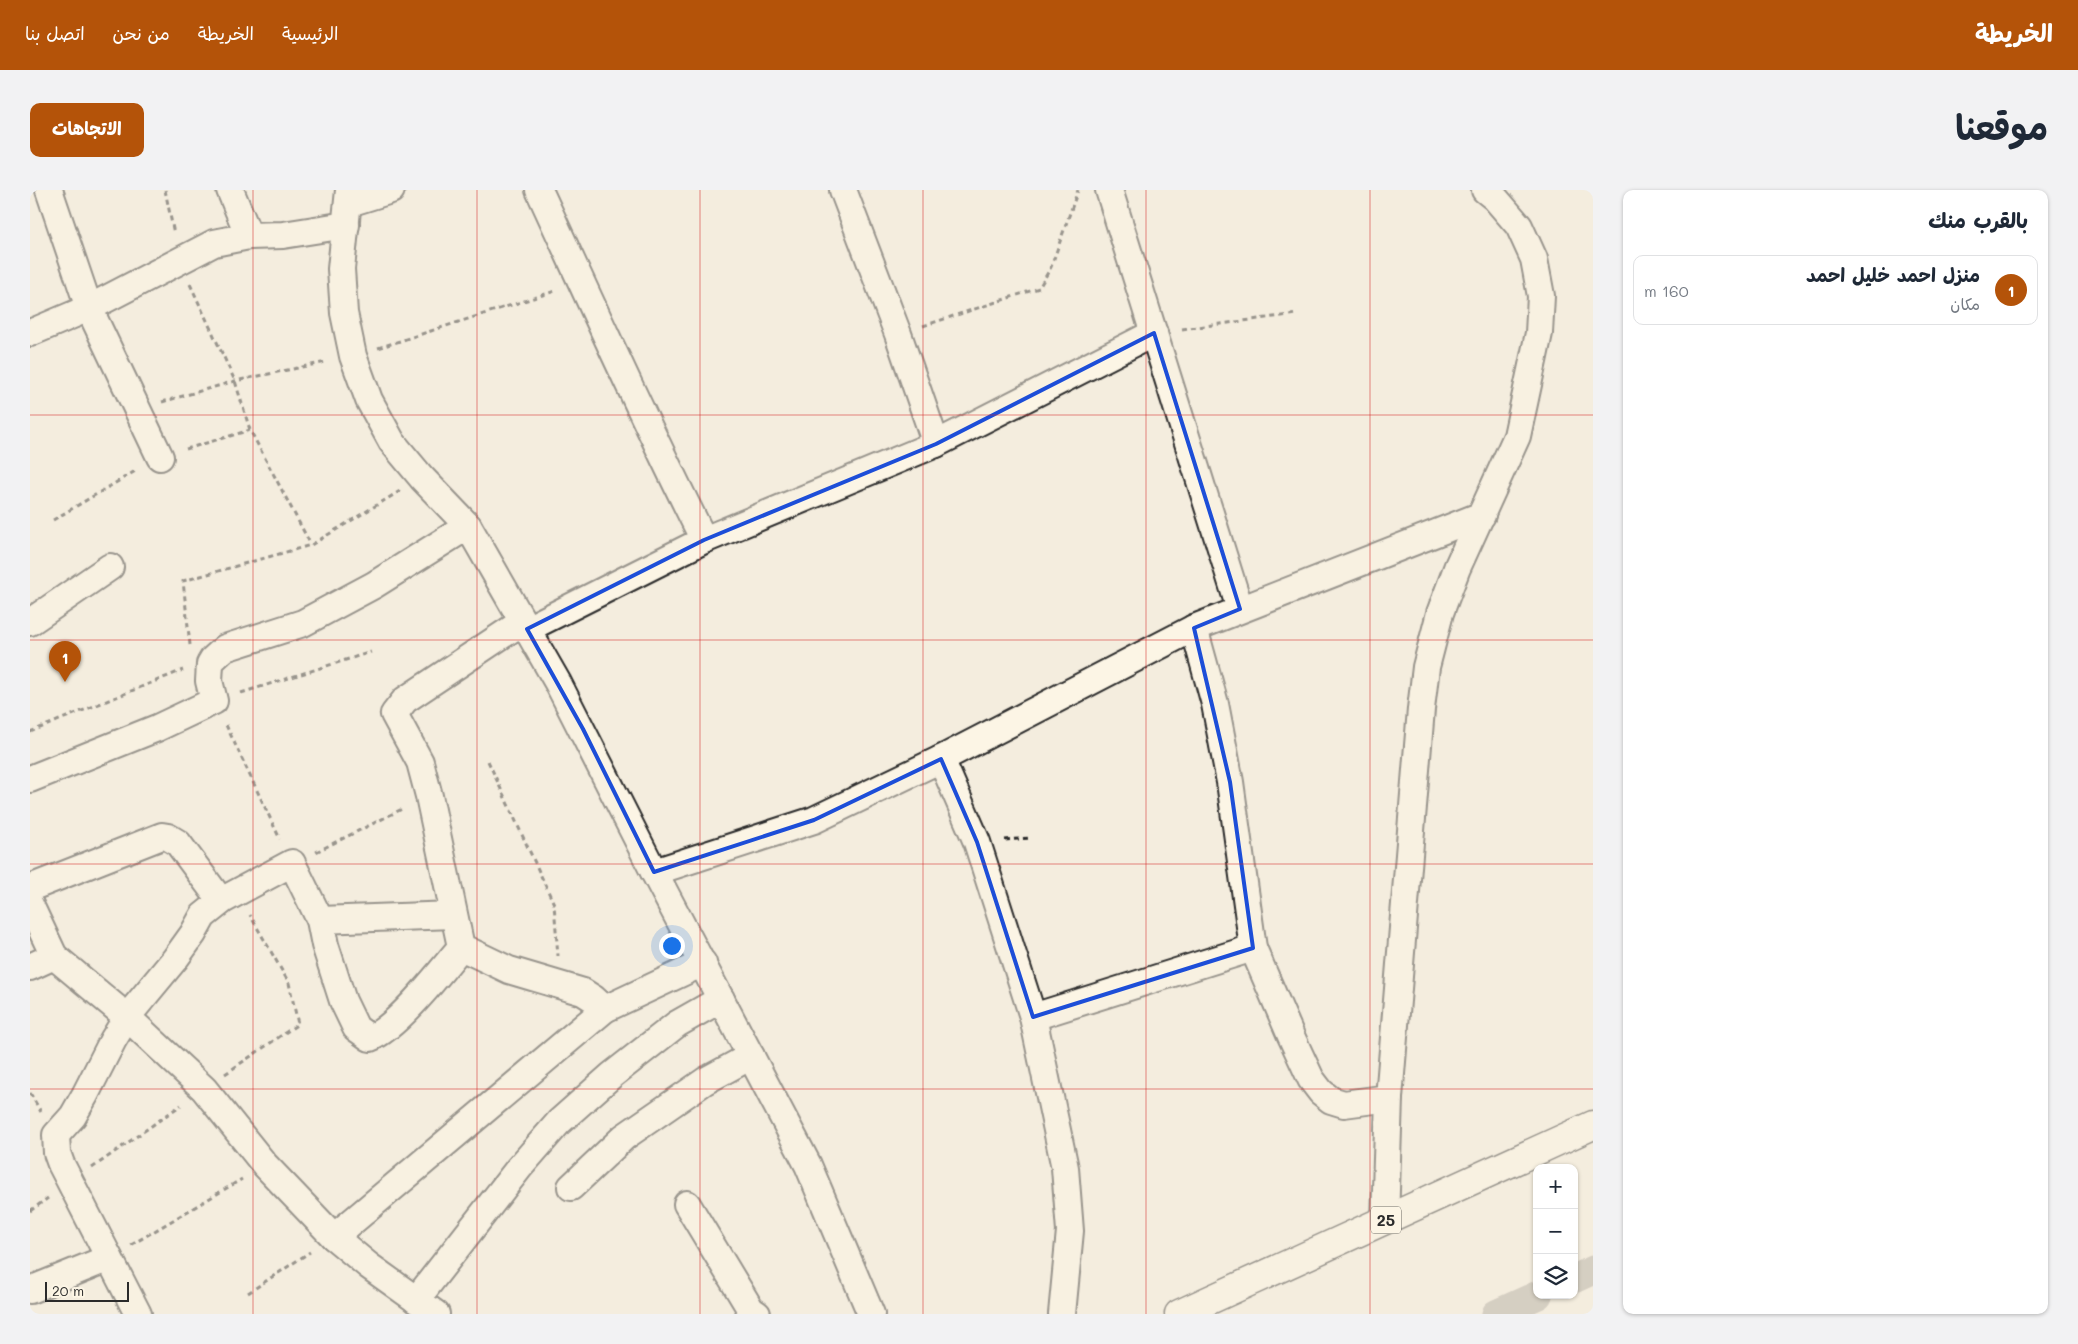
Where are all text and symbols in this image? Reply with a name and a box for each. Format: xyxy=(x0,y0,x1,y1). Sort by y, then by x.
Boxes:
text: الخريطة xyxy=(1975,17,2053,48)
text: اتصل بنا xyxy=(25,21,85,45)
text: من نحن xyxy=(113,21,170,45)
text: الخريطة xyxy=(198,21,254,45)
text: الرئيسية xyxy=(282,21,338,45)
button: الاتجاهات xyxy=(30,103,144,157)
text: موقعنا xyxy=(1955,103,2048,149)
text: بالقرب منك xyxy=(1928,206,2028,233)
text: منزل احمد خليل احمد xyxy=(1806,262,1980,287)
text: 160 m xyxy=(1644,280,1689,301)
text: 1 xyxy=(2007,280,2015,301)
text: مكان xyxy=(1950,293,1980,314)
pin: 1 xyxy=(49,641,81,682)
your location xyxy=(659,933,685,959)
map controls xyxy=(1533,1164,1578,1299)
button: + xyxy=(1533,1164,1578,1209)
road number: 25 xyxy=(1371,1206,1401,1234)
button: − xyxy=(1533,1209,1578,1254)
button: layers xyxy=(1533,1254,1578,1299)
scale bar xyxy=(45,1279,129,1302)
text: 20 m xyxy=(52,1281,84,1300)

